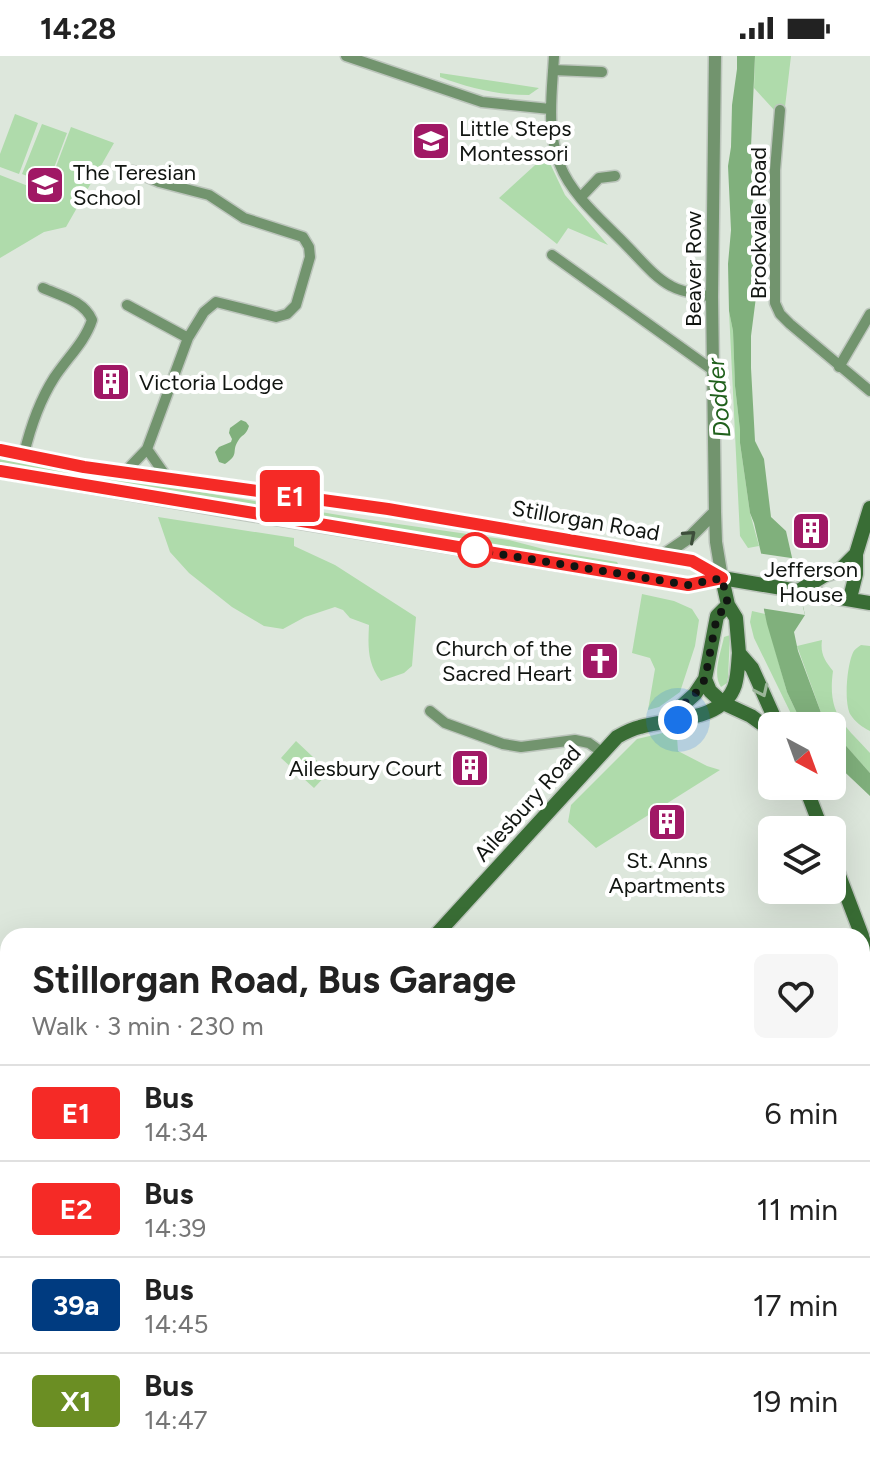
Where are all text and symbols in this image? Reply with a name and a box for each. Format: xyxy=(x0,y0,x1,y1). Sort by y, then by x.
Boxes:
text: 14:28 xyxy=(40,10,116,47)
place label: Little Steps Montessori xyxy=(459,115,572,167)
school or university icon: Little Steps Montessori xyxy=(410,120,452,162)
street label: Brookvale Road xyxy=(745,147,772,299)
place label: The Teresian School xyxy=(73,159,196,211)
school or university icon: The Teresian School xyxy=(24,164,66,206)
street label: Beaver Row xyxy=(680,210,707,327)
water label: Dodder xyxy=(701,356,736,439)
building icon: Victoria Lodge xyxy=(90,361,132,403)
place label: Victoria Lodge xyxy=(139,369,284,396)
line badge: E1 xyxy=(254,470,326,522)
text: E1 xyxy=(276,479,304,513)
street label: Stillorgan Road xyxy=(510,494,662,547)
building icon: Jefferson House xyxy=(790,510,832,552)
one-way arrow xyxy=(680,531,695,546)
unlabelled marker xyxy=(458,533,492,567)
place label: Jefferson House xyxy=(764,556,858,608)
place label: Church of the Sacred Heart xyxy=(436,635,572,687)
church icon: Church of the Sacred Heart xyxy=(579,640,621,682)
one-way arrow xyxy=(753,683,769,697)
your location xyxy=(658,700,698,740)
north arrow xyxy=(758,712,846,800)
map controls xyxy=(758,712,846,904)
street label: Ailesbury Road xyxy=(468,740,587,867)
building icon: Ailesbury Court xyxy=(449,747,491,789)
place label: Ailesbury Court xyxy=(289,755,442,782)
building icon: St. Anns Apartments xyxy=(646,801,688,843)
button: layers xyxy=(758,816,846,904)
place label: St. Anns Apartments xyxy=(609,847,725,899)
button: heart xyxy=(754,954,838,1038)
text: Stillorgan Road, Bus Garage xyxy=(32,957,516,1003)
text: Walk · 3 min · 230 m xyxy=(32,1010,264,1042)
text: Bus xyxy=(144,1079,193,1116)
text: 6 min xyxy=(764,1095,838,1132)
text: E1 xyxy=(62,1096,90,1130)
text: 14:34 xyxy=(144,1116,208,1148)
text: Bus xyxy=(144,1175,193,1212)
text: 11 min xyxy=(757,1191,838,1228)
text: E2 xyxy=(60,1192,92,1226)
text: 14:39 xyxy=(144,1212,206,1244)
text: Bus xyxy=(144,1271,193,1308)
text: 17 min xyxy=(753,1287,838,1324)
text: 39a xyxy=(53,1288,99,1322)
text: 14:45 xyxy=(144,1308,209,1340)
text: Bus xyxy=(144,1367,193,1404)
text: 19 min xyxy=(752,1383,838,1420)
text: X1 xyxy=(61,1384,91,1418)
text: 14:47 xyxy=(144,1404,208,1436)

